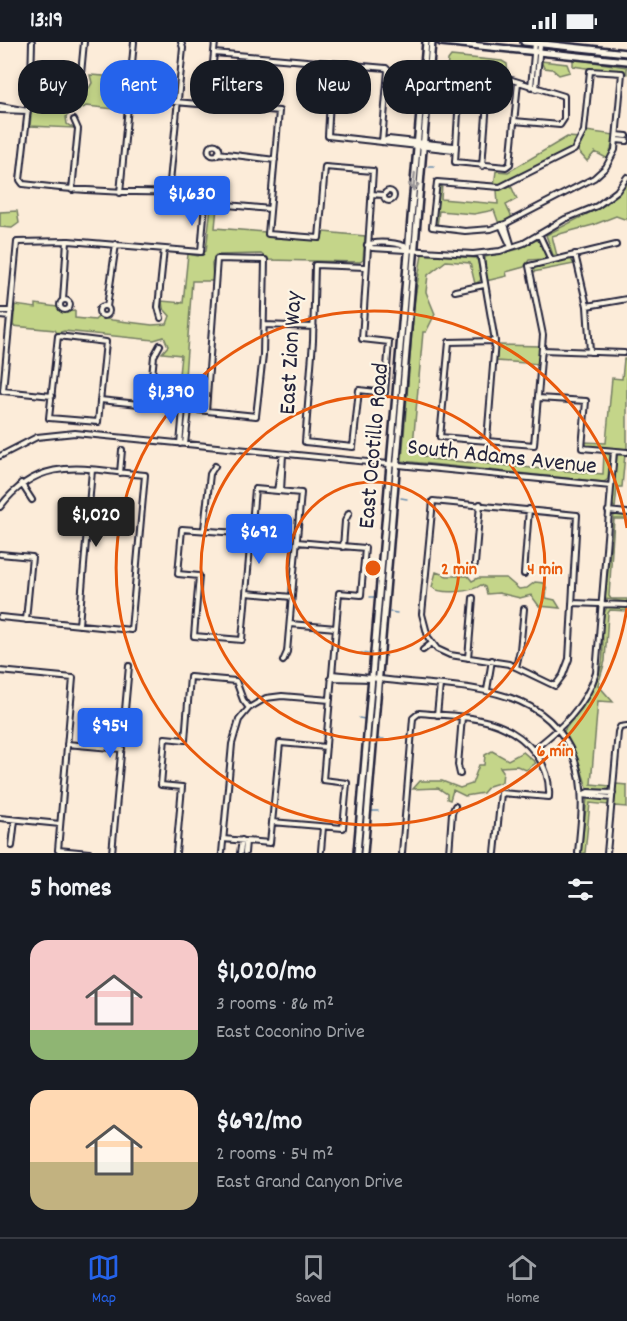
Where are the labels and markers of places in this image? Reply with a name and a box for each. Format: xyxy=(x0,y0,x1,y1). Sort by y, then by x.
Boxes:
pin: $1,630 xyxy=(143,176,241,227)
pin: $1,390 xyxy=(122,374,220,425)
pin: $1,020 xyxy=(47,497,145,548)
pin: $692 xyxy=(223,514,295,565)
centre of rings xyxy=(363,558,383,578)
pin: $954 xyxy=(74,708,146,759)

